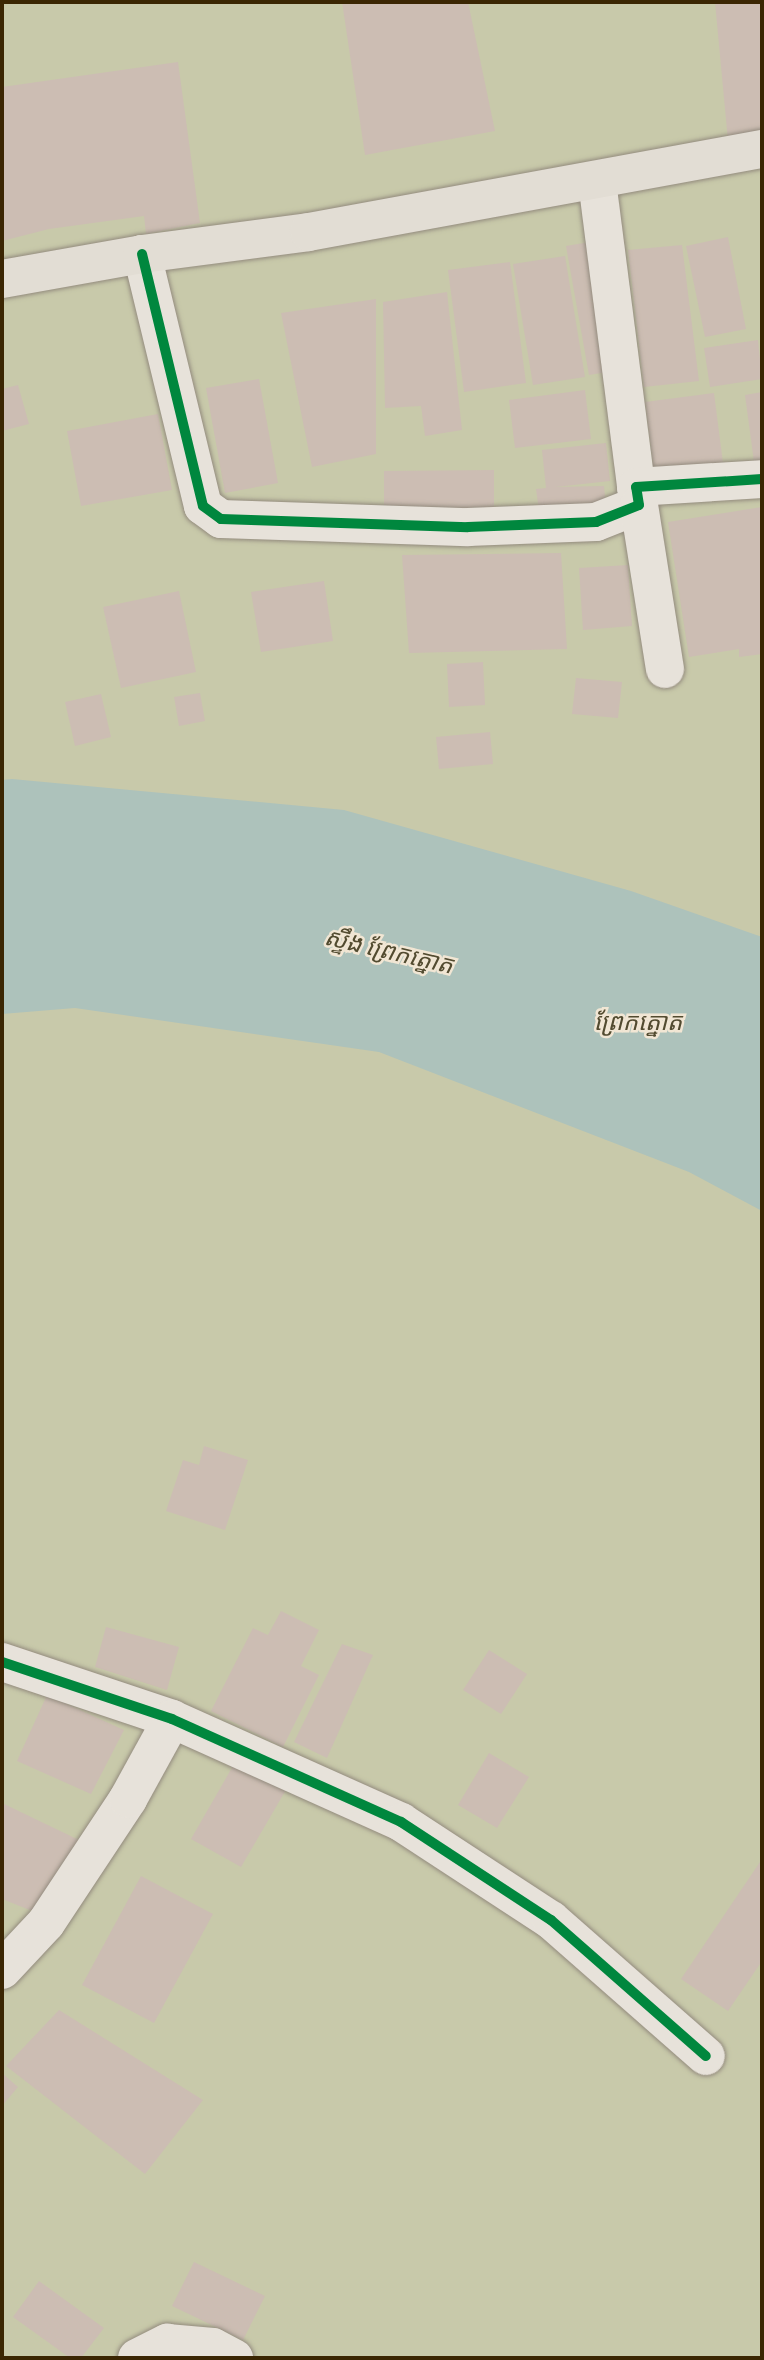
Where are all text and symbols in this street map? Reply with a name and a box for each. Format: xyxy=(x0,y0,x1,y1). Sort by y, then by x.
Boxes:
water label: ស្ទឹង ព្រែកត្នោត xyxy=(322,922,456,980)
water label: ព្រែកត្នោត xyxy=(594,1008,682,1036)

